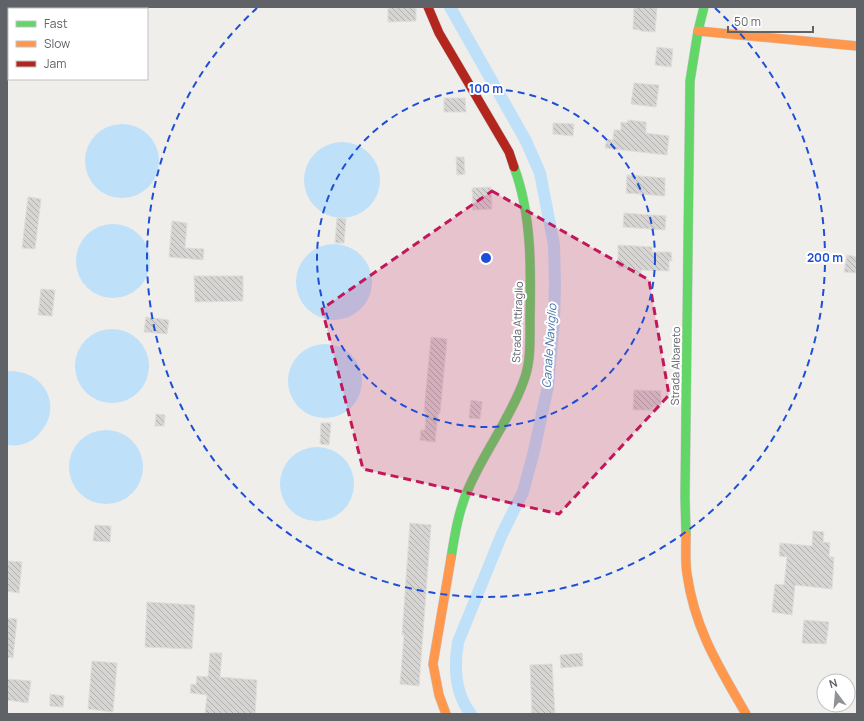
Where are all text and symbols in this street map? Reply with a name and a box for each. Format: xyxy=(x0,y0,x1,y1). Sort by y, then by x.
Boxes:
legend xyxy=(8,8,148,80)
scale bar xyxy=(728,8,813,34)
text: 50 m xyxy=(734,13,761,30)
text: Fast xyxy=(44,15,68,32)
text: Slow xyxy=(44,35,70,52)
text: Jam xyxy=(44,55,66,72)
text: 100 m xyxy=(469,80,503,97)
text: 200 m xyxy=(807,249,843,266)
centre of rings xyxy=(479,251,493,265)
street label: Strada Attiraglio xyxy=(508,280,526,363)
water label: Canale Naviglio xyxy=(538,302,560,389)
street label: Strada Albareto xyxy=(667,326,683,406)
north arrow xyxy=(816,673,856,713)
text: N xyxy=(827,675,839,691)

